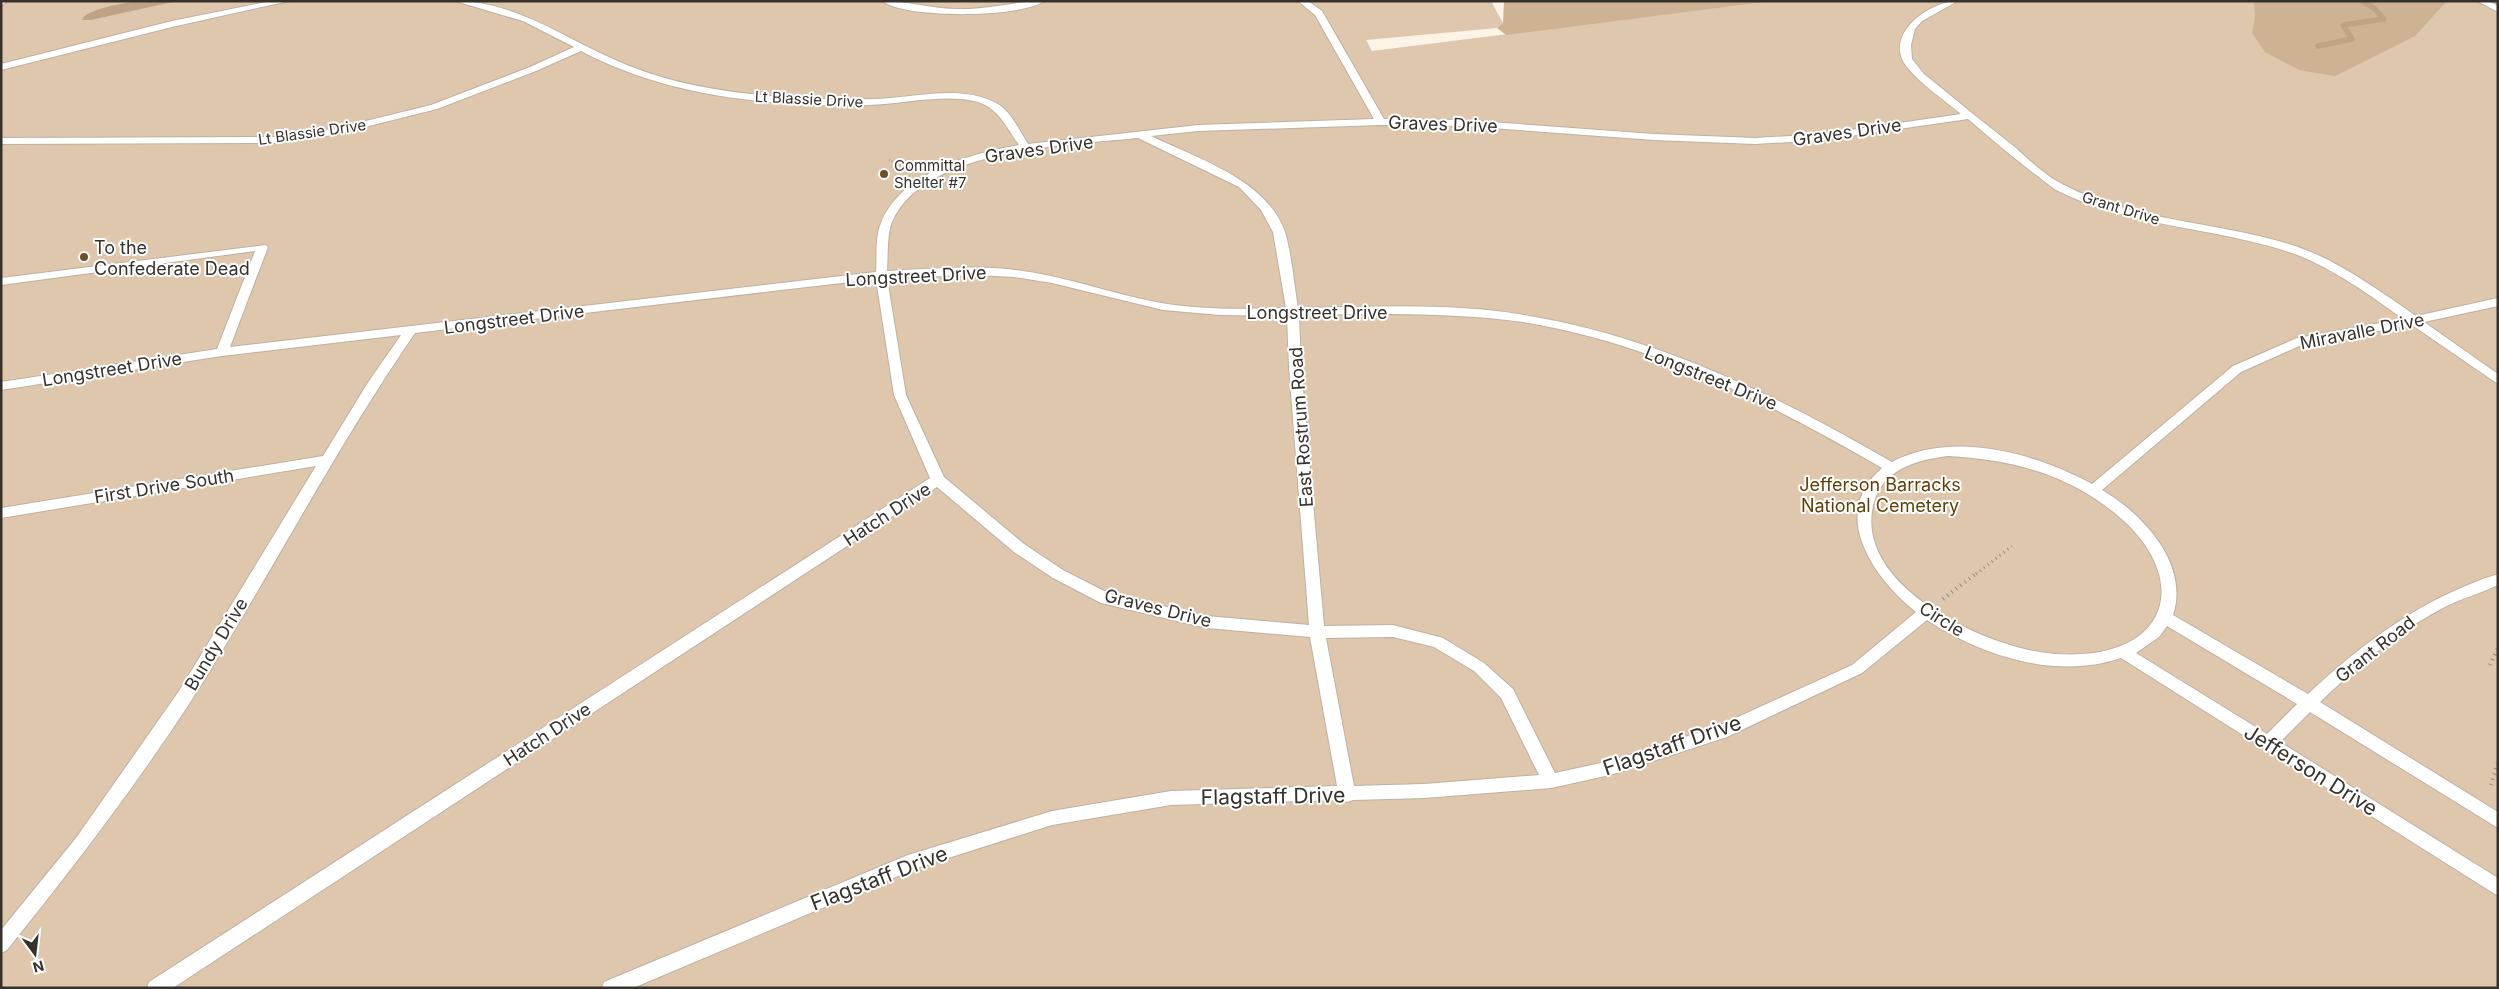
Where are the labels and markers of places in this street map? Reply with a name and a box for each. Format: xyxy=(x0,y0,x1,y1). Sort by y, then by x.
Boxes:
place label: Committal Shelter #7 xyxy=(894,156,966,192)
marker: Committal Shelter #7 xyxy=(878,168,890,180)
place label: To the Confederate Dead xyxy=(94,237,250,279)
marker: To the Confederate Dead xyxy=(78,251,90,263)

